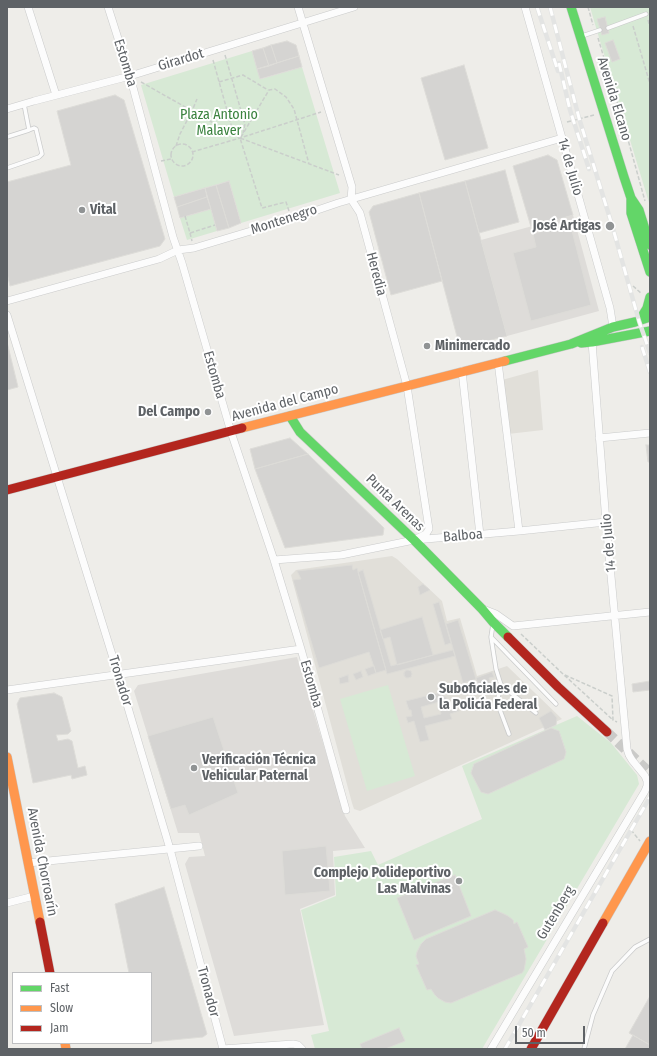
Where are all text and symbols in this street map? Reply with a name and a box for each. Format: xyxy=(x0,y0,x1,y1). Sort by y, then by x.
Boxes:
street label: Estomba xyxy=(110,37,140,89)
street label: Girardot xyxy=(156,45,206,75)
street label: Avenida Elcano xyxy=(593,55,635,143)
park label: Plaza Antonio Malaver xyxy=(180,107,258,140)
street label: 14 de Julio xyxy=(554,136,586,198)
street label: Montenegro xyxy=(249,201,319,239)
place label: Vital xyxy=(90,202,116,218)
marker: Vital xyxy=(77,205,87,215)
place label: José Artigas xyxy=(532,218,601,234)
marker: José Artigas xyxy=(604,220,616,232)
street label: Heredia xyxy=(362,250,390,298)
place label: Minimercado xyxy=(435,338,510,354)
marker: Minimercado xyxy=(422,341,432,351)
street label: Estomba xyxy=(199,349,229,401)
street label: Avenida del Campo xyxy=(230,381,340,425)
place label: Del Campo xyxy=(138,404,200,420)
marker: Del Campo xyxy=(203,407,213,417)
street label: Punta Arenas xyxy=(362,471,428,535)
street label: 14 de Julio xyxy=(598,513,620,573)
street label: Balboa xyxy=(443,526,483,546)
street label: Tronador xyxy=(104,654,136,708)
street label: Estomba xyxy=(296,658,326,710)
place label: Suboficiales de la Policía Federal xyxy=(439,681,537,714)
marker: Suboficiales de la Policía Federal xyxy=(426,692,436,702)
place label: Verificación Técnica Vehicular Paternal xyxy=(202,752,316,784)
marker: Verificación Técnica Vehicular Paternal xyxy=(189,763,199,773)
street label: Avenida Chorroarín xyxy=(23,806,61,918)
place label: Complejo Polideportivo Las Malvinas xyxy=(314,865,451,898)
marker: Complejo Polideportivo Las Malvinas xyxy=(454,876,464,886)
street label: Gutenberg xyxy=(533,883,579,943)
street label: Tronador xyxy=(193,965,223,1019)
legend xyxy=(12,972,152,1044)
text: Fast xyxy=(50,981,69,995)
text: Slow xyxy=(50,1001,73,1015)
scale bar xyxy=(517,1018,587,1044)
text: Jam xyxy=(50,1021,68,1035)
text: 50 m xyxy=(522,1026,546,1040)

